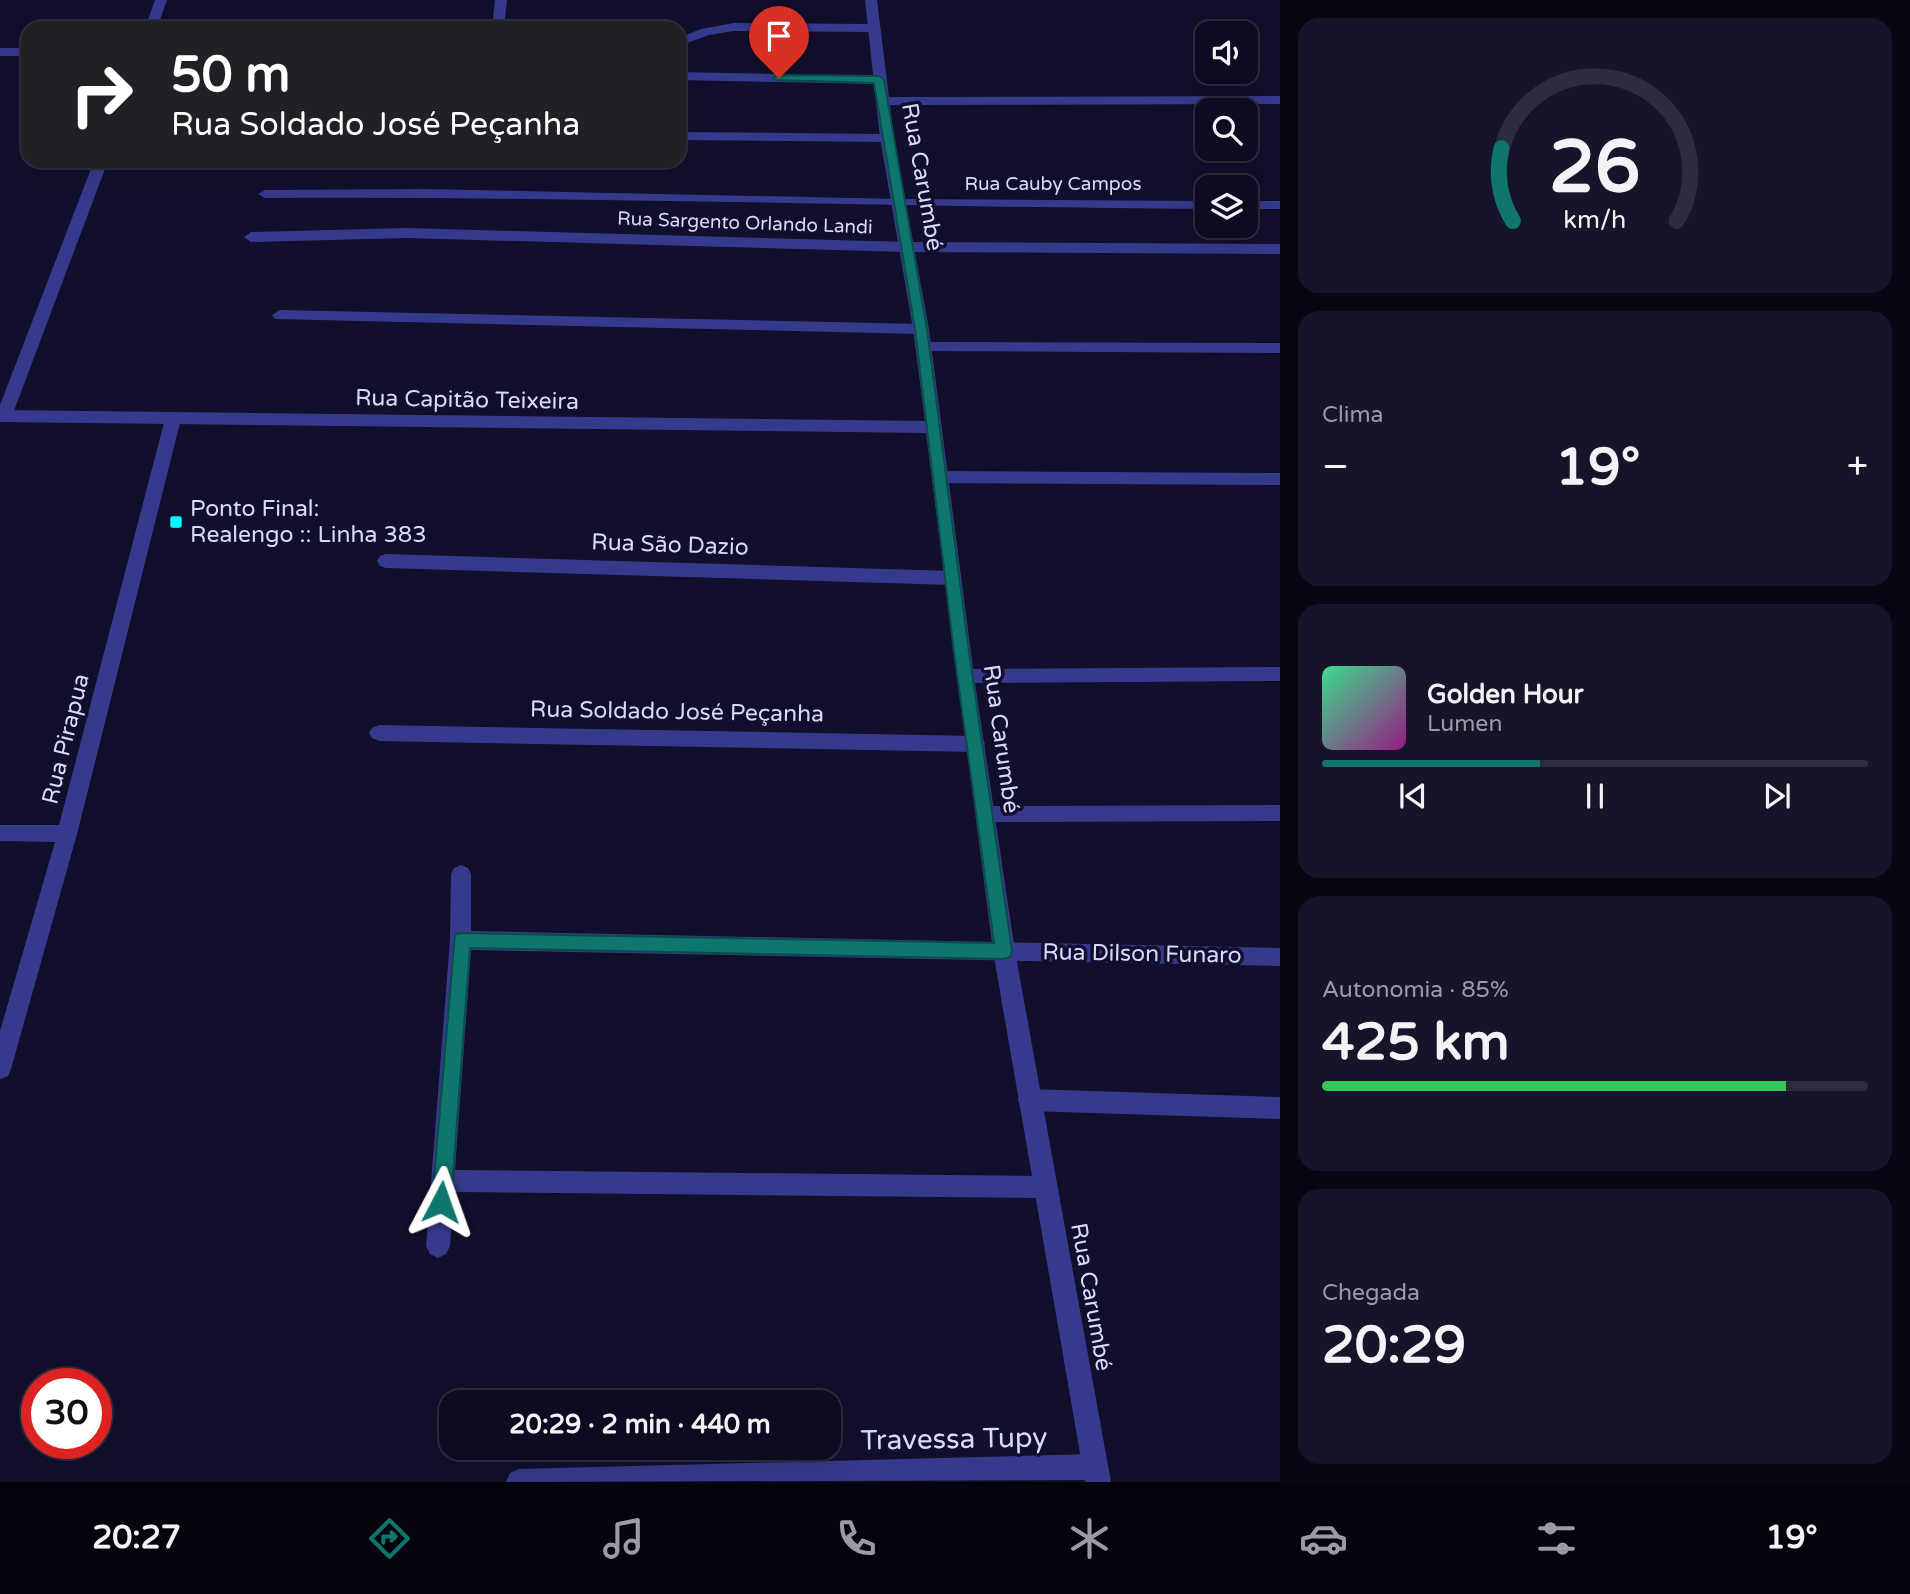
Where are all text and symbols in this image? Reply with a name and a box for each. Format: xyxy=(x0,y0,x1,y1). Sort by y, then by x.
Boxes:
pin xyxy=(749,6,809,78)
icon: arrive xyxy=(760,17,798,55)
map controls xyxy=(1195,21,1258,238)
button: sound xyxy=(1195,21,1258,84)
text: 50 m xyxy=(171,46,290,105)
icon: right xyxy=(56,49,147,140)
button: search xyxy=(1195,98,1258,161)
street label: Rua Carumbé xyxy=(895,101,949,253)
text: Rua Soldado José Peçanha xyxy=(171,106,580,144)
text: 26 xyxy=(1549,125,1641,213)
street label: Rua Cauby Campos xyxy=(964,173,1142,195)
button: layers xyxy=(1195,175,1258,238)
text: km/h xyxy=(1564,205,1626,235)
street label: Rua Sargento Orlando Landi xyxy=(617,208,873,238)
street label: Rua Capitão Teixeira xyxy=(355,384,579,416)
text: Clima xyxy=(1322,401,1383,429)
text: 19° xyxy=(1555,436,1640,499)
text: − xyxy=(1322,444,1349,490)
text: + xyxy=(1847,444,1868,490)
place label: Ponto Final: Realengo :: Linha 383 xyxy=(190,495,427,549)
marker: Ponto Final: Realengo :: Linha 383 xyxy=(168,514,184,530)
street label: Rua São Dazio xyxy=(591,528,749,562)
street label: Rua Carumbé xyxy=(977,663,1025,815)
street label: Rua Pirapua xyxy=(36,671,96,807)
text: Golden Hour xyxy=(1427,679,1584,710)
street label: Rua Soldado José Peçanha xyxy=(530,695,824,729)
text: Lumen xyxy=(1427,710,1502,738)
icon: previous xyxy=(1394,777,1432,815)
icon: pause xyxy=(1576,777,1614,815)
icon: next xyxy=(1758,777,1796,815)
street label: Rua Dilson Funaro xyxy=(1042,938,1242,970)
text: Autonomia · 85% xyxy=(1322,976,1509,1004)
text: 425 km xyxy=(1322,1011,1510,1074)
position arrow xyxy=(404,1165,478,1239)
street label: Rua Carumbé xyxy=(1064,1221,1118,1373)
text: Chegada xyxy=(1322,1279,1420,1307)
text: 20:29 xyxy=(1322,1314,1466,1377)
speed limit sign: 30 xyxy=(21,1368,112,1459)
text: 20:29 · 2 min · 440 m xyxy=(509,1409,771,1440)
street label: Travessa Tupy xyxy=(860,1420,1048,1458)
icon: directions xyxy=(365,1514,414,1563)
icon: music xyxy=(599,1514,648,1563)
icon: phone xyxy=(832,1514,881,1563)
icon: climate xyxy=(1065,1514,1114,1563)
icon: car xyxy=(1299,1514,1348,1563)
icon: filters xyxy=(1532,1514,1581,1563)
text: 20:27 xyxy=(92,1519,181,1557)
text: 19° xyxy=(1765,1519,1818,1557)

